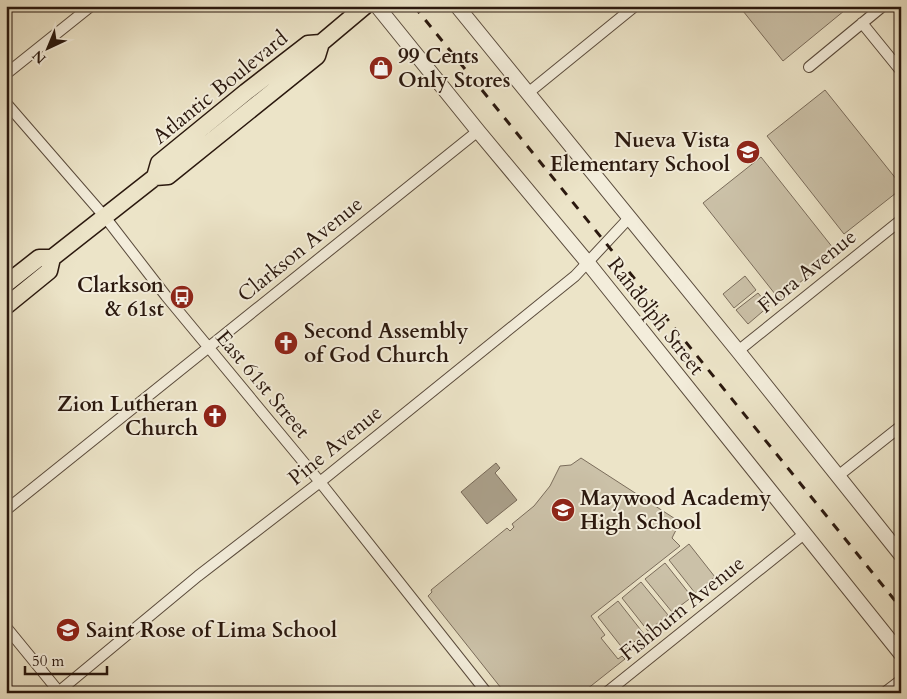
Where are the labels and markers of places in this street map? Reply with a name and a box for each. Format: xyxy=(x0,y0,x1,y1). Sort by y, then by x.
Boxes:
place label: 99 Cents Only Stores xyxy=(398,42,511,95)
shop icon: 99 Cents Only Stores xyxy=(368,55,394,81)
place label: Nueva Vista Elementary School xyxy=(550,126,731,179)
school or university icon: Nueva Vista Elementary School xyxy=(735,139,761,165)
place label: Clarkson & 61st xyxy=(77,271,165,324)
bus stop icon: Clarkson & 61st xyxy=(169,284,195,310)
place label: Second Assembly of God Church xyxy=(304,317,468,370)
church icon: Second Assembly of God Church xyxy=(273,330,299,356)
place label: Zion Lutheran Church xyxy=(57,390,198,443)
church icon: Zion Lutheran Church xyxy=(202,403,228,429)
place label: Maywood Academy High School xyxy=(580,484,771,537)
school or university icon: Maywood Academy High School xyxy=(550,497,576,523)
place label: Saint Rose of Lima School xyxy=(86,616,337,645)
school or university icon: Saint Rose of Lima School xyxy=(55,617,81,643)

